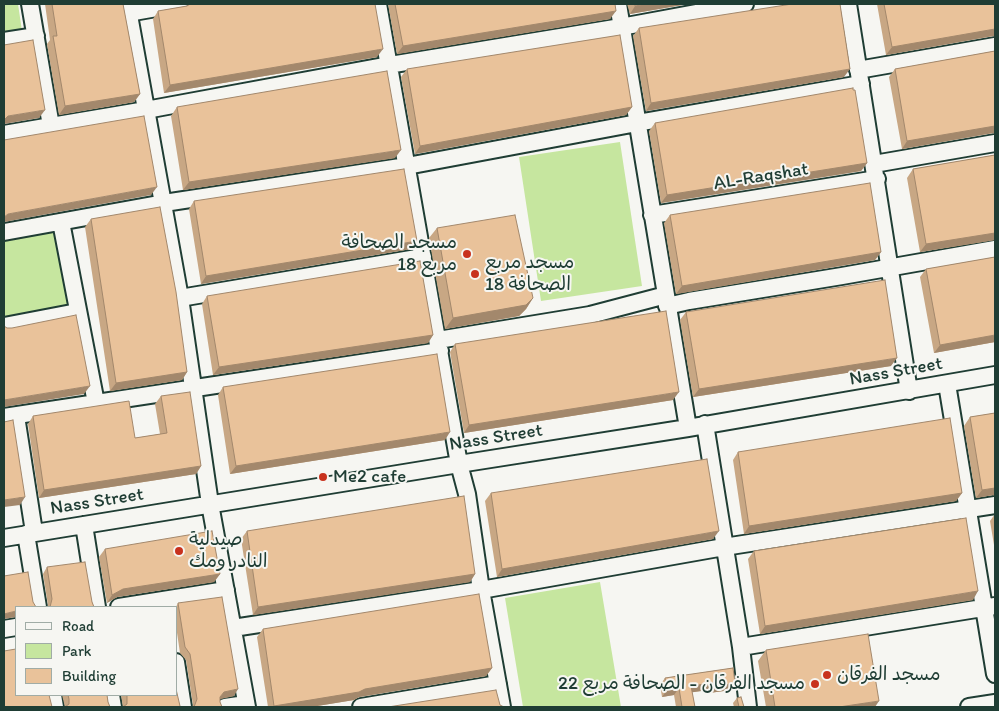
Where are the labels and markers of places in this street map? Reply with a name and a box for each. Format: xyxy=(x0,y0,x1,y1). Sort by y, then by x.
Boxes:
place label: مسجد الصحافة مربع 18 xyxy=(342,232,457,276)
marker: مسجد الصحافة مربع 18 xyxy=(461,248,473,260)
place label: مسجد مربع 18 الصحافة xyxy=(485,252,574,296)
marker: مسجد مربع 18 الصحافة xyxy=(469,268,481,280)
place label: Me2 cafe xyxy=(333,466,406,488)
marker: Me2 cafe xyxy=(317,471,329,483)
place label: صيدلية النادر ومك xyxy=(189,529,267,573)
marker: صيدلية النادر ومك xyxy=(173,545,185,557)
place label: مسجد الفرقان xyxy=(837,664,941,686)
marker: مسجد الفرقان xyxy=(821,669,833,681)
place label: مسجد الفرقان - الصحافة مربع 22 xyxy=(558,673,805,695)
marker: مسجد الفرقان - الصحافة مربع 22 xyxy=(809,678,821,690)

